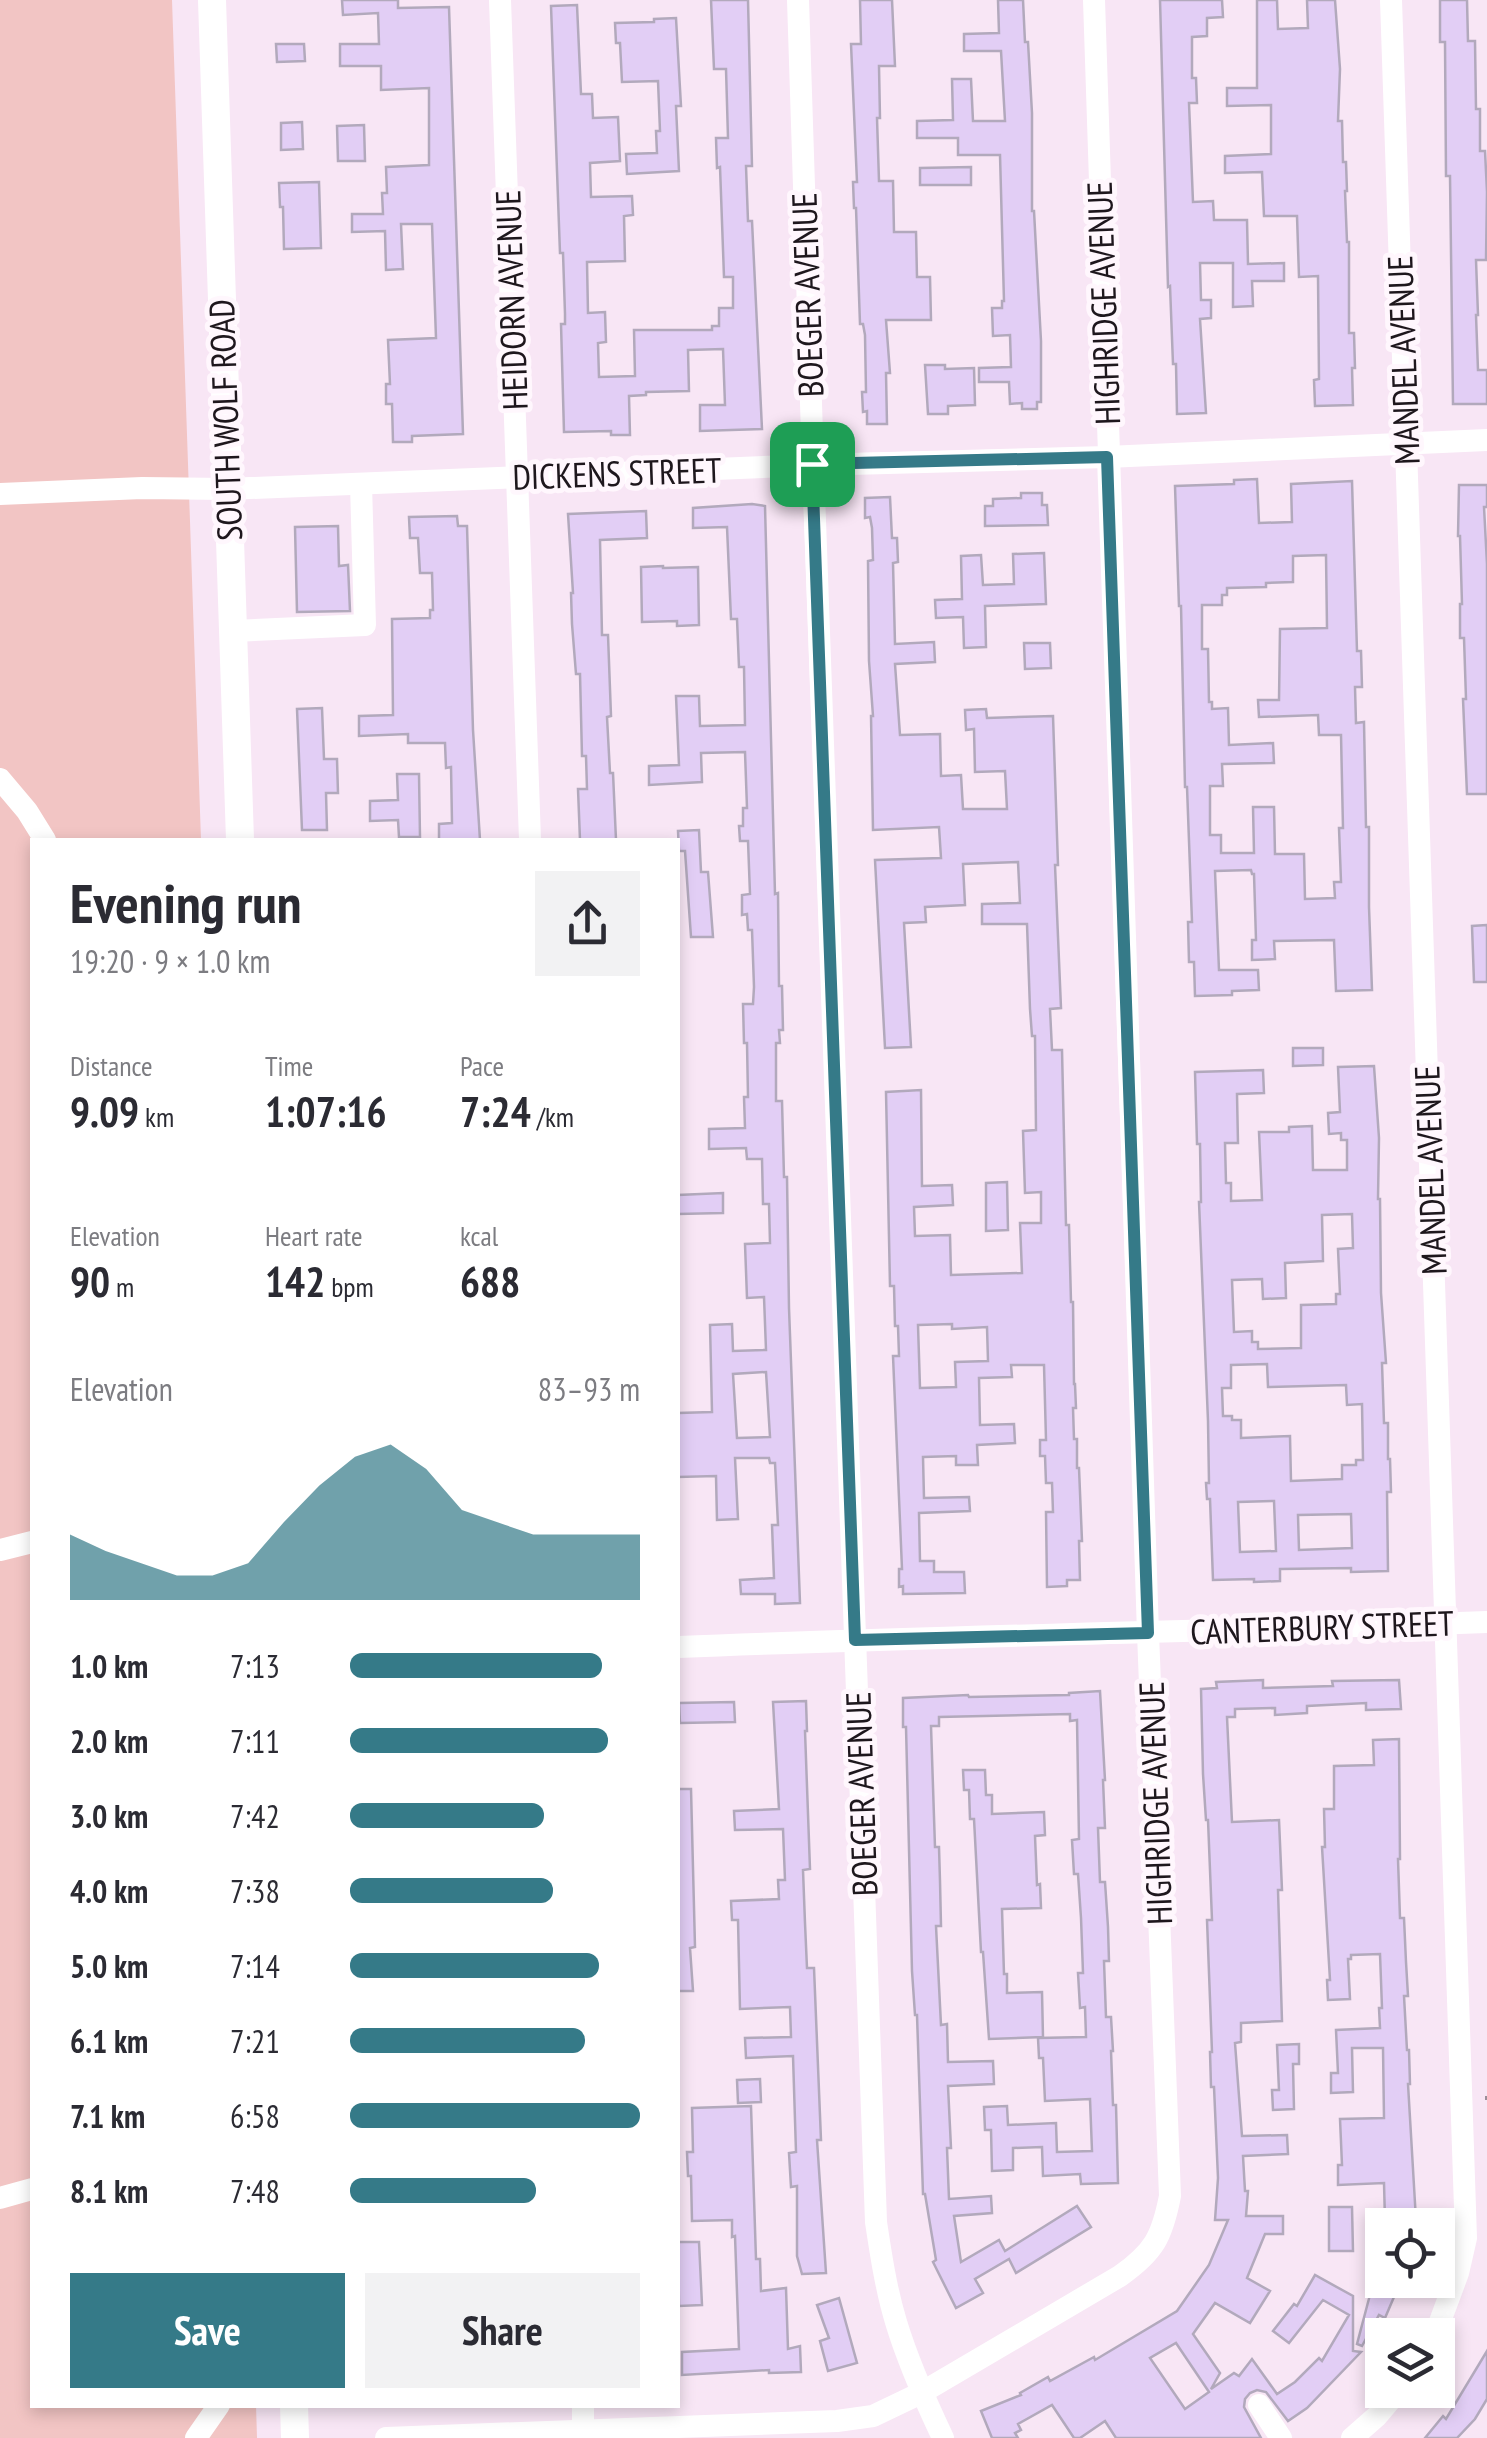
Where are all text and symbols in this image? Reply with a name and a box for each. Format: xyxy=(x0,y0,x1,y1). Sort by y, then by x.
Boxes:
street label: HIGHRIDGE AVENUE xyxy=(1076,181,1130,425)
street label: HEIDORN AVENUE xyxy=(484,189,538,411)
street label: BOEGER AVENUE xyxy=(780,192,834,398)
street label: MANDEL AVENUE xyxy=(1376,255,1430,465)
street label: SOUTH WOLF ROAD xyxy=(198,299,252,541)
pin xyxy=(770,422,855,507)
icon: arrive xyxy=(785,437,840,492)
street label: DICKENS STREET xyxy=(512,446,723,500)
text: Evening run xyxy=(70,867,302,938)
button: share xyxy=(535,871,640,976)
text: 19:20 · 9 × 1.0 km xyxy=(70,940,270,982)
text: Distance xyxy=(70,1047,153,1084)
text: Time xyxy=(265,1047,313,1084)
text: Pace xyxy=(460,1047,504,1084)
street label: MANDEL AVENUE xyxy=(1403,1065,1457,1275)
text: 9.09 xyxy=(70,1084,139,1139)
text: 1:07:16 xyxy=(265,1084,386,1139)
text: 7:24 xyxy=(460,1084,531,1139)
text: km xyxy=(139,1098,174,1135)
text: /km xyxy=(531,1098,574,1135)
text: Elevation xyxy=(70,1217,160,1254)
text: Heart rate xyxy=(265,1217,363,1254)
text: kcal xyxy=(460,1217,498,1254)
text: 90 xyxy=(70,1254,110,1309)
text: 142 xyxy=(265,1254,325,1309)
text: 688 xyxy=(460,1254,520,1309)
text: m xyxy=(110,1268,134,1305)
text: bpm xyxy=(325,1268,374,1305)
text: Elevation xyxy=(70,1368,173,1410)
text: 83–93 m xyxy=(538,1368,640,1410)
street label: CANTERBURY STREET xyxy=(1189,1599,1455,1655)
text: 1.0 km xyxy=(70,1645,148,1687)
text: 7:13 xyxy=(230,1645,280,1687)
street label: HIGHRIDGE AVENUE xyxy=(1128,1681,1182,1925)
street label: BOEGER AVENUE xyxy=(834,1691,888,1897)
text: 2.0 km xyxy=(70,1720,148,1762)
text: 7:11 xyxy=(230,1720,280,1762)
text: 3.0 km xyxy=(70,1795,148,1837)
text: 7:42 xyxy=(230,1795,280,1837)
text: 4.0 km xyxy=(70,1870,148,1912)
text: 7:38 xyxy=(230,1870,280,1912)
text: 5.0 km xyxy=(70,1945,148,1987)
text: 7:14 xyxy=(230,1945,280,1987)
text: 6.1 km xyxy=(70,2020,148,2062)
text: 7:21 xyxy=(230,2020,280,2062)
text: 7.1 km xyxy=(70,2095,145,2137)
text: 6:58 xyxy=(230,2095,280,2137)
text: 8.1 km xyxy=(70,2170,148,2212)
text: 7:48 xyxy=(230,2170,280,2212)
map controls xyxy=(1365,2208,1455,2408)
button: locate xyxy=(1365,2208,1455,2298)
button: Save xyxy=(70,2273,345,2388)
button: Share xyxy=(365,2273,640,2388)
button: layers xyxy=(1365,2318,1455,2408)

